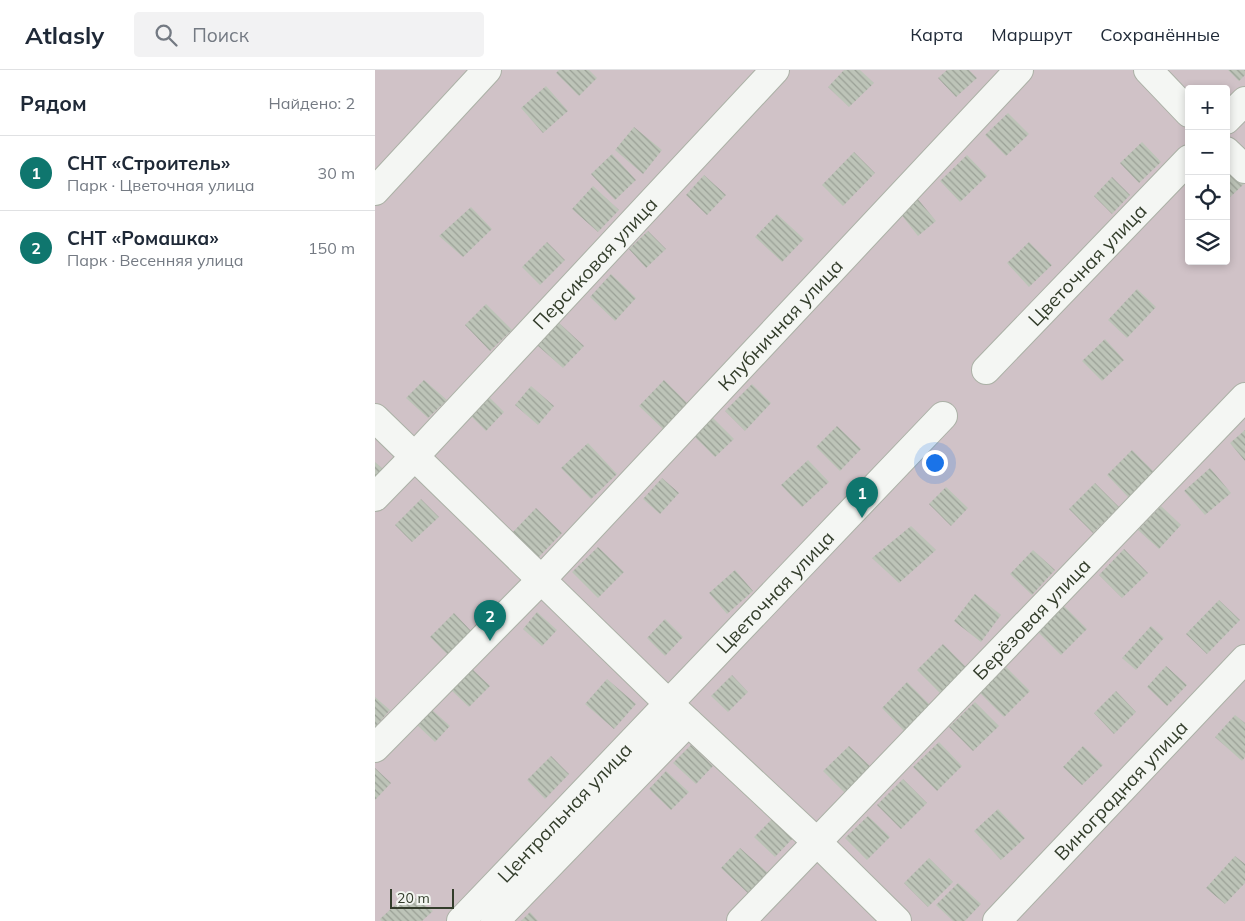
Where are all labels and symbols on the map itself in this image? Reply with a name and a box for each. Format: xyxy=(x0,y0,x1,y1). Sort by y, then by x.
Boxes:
street label: Персиковая улица xyxy=(527,192,662,334)
street label: Цветочная улица xyxy=(1023,199,1152,331)
street label: Клубничная улица xyxy=(713,254,848,396)
your location xyxy=(922,450,948,476)
pin: 1 xyxy=(846,477,878,518)
street label: Цветочная улица xyxy=(711,525,839,658)
street label: Берёзовая улица xyxy=(968,553,1095,685)
pin: 2 xyxy=(474,600,506,641)
street label: Виноградная улица xyxy=(1049,715,1193,865)
street label: Центральная улица xyxy=(492,738,637,887)
scale bar xyxy=(390,886,454,909)

